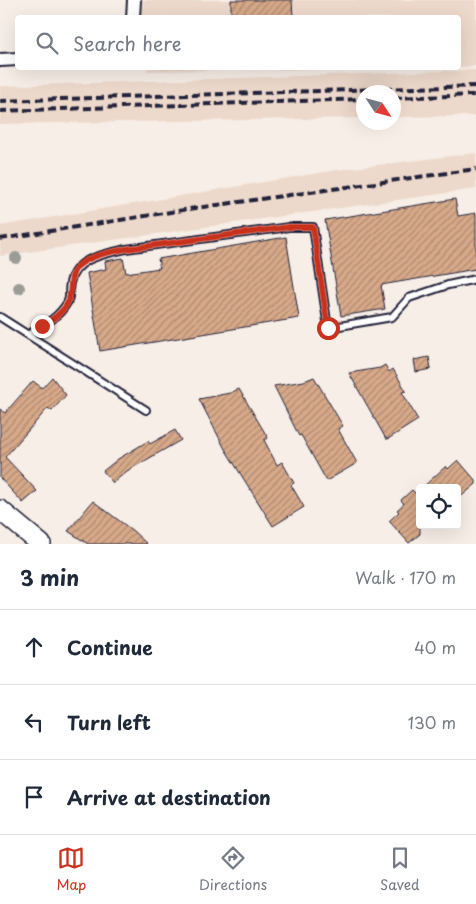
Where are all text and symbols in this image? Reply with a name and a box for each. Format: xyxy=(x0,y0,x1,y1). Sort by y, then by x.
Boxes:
search box xyxy=(15,15,461,70)
icon: search xyxy=(33,29,61,57)
text: Search here xyxy=(73,29,182,57)
north arrow xyxy=(356,85,401,130)
route end xyxy=(31,315,54,338)
route start xyxy=(317,317,340,340)
map controls xyxy=(416,484,461,529)
button: locate xyxy=(416,484,461,529)
text: 3 min xyxy=(20,561,79,593)
text: Walk · 170 m xyxy=(355,565,456,589)
icon: ahead xyxy=(20,633,48,661)
text: Continue xyxy=(67,633,153,661)
text: 40 m xyxy=(414,635,456,659)
icon: left xyxy=(20,708,48,736)
text: Turn left xyxy=(67,708,151,736)
text: 130 m xyxy=(408,710,456,734)
icon: arrive xyxy=(20,783,48,811)
text: Arrive at destination xyxy=(67,783,271,811)
tab: Map xyxy=(56,844,86,895)
tab: Directions xyxy=(199,844,267,895)
tab: Saved xyxy=(380,844,420,895)

